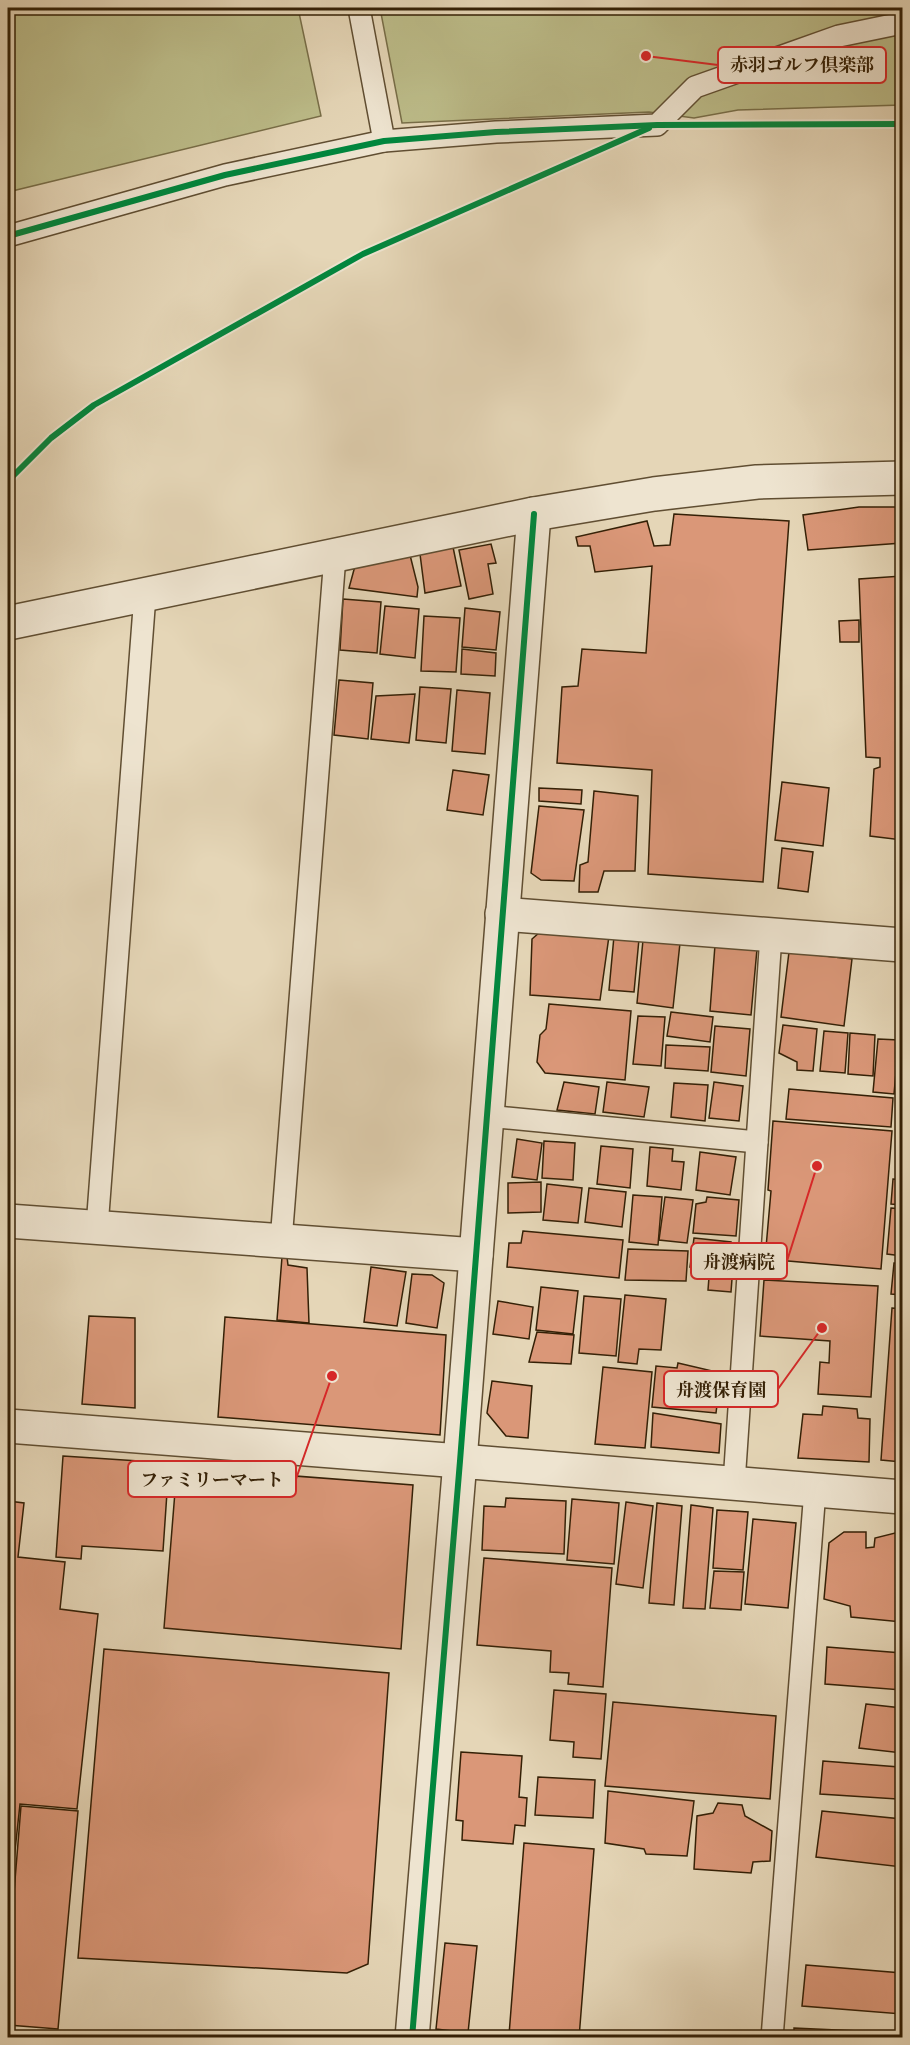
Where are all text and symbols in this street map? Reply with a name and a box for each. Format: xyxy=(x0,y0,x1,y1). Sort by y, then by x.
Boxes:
callout: 赤羽ゴルフ倶楽部 xyxy=(718,47,886,83)
text: 赤羽ゴルフ倶楽部 xyxy=(730,54,874,76)
callout: 舟渡病院 xyxy=(691,1243,787,1279)
text: 舟渡病院 xyxy=(703,1251,775,1273)
callout: 舟渡保育園 xyxy=(664,1371,778,1407)
text: 舟渡保育園 xyxy=(676,1379,766,1401)
callout: ファミリーマート xyxy=(128,1461,296,1497)
text: ファミリーマート xyxy=(140,1469,284,1491)

